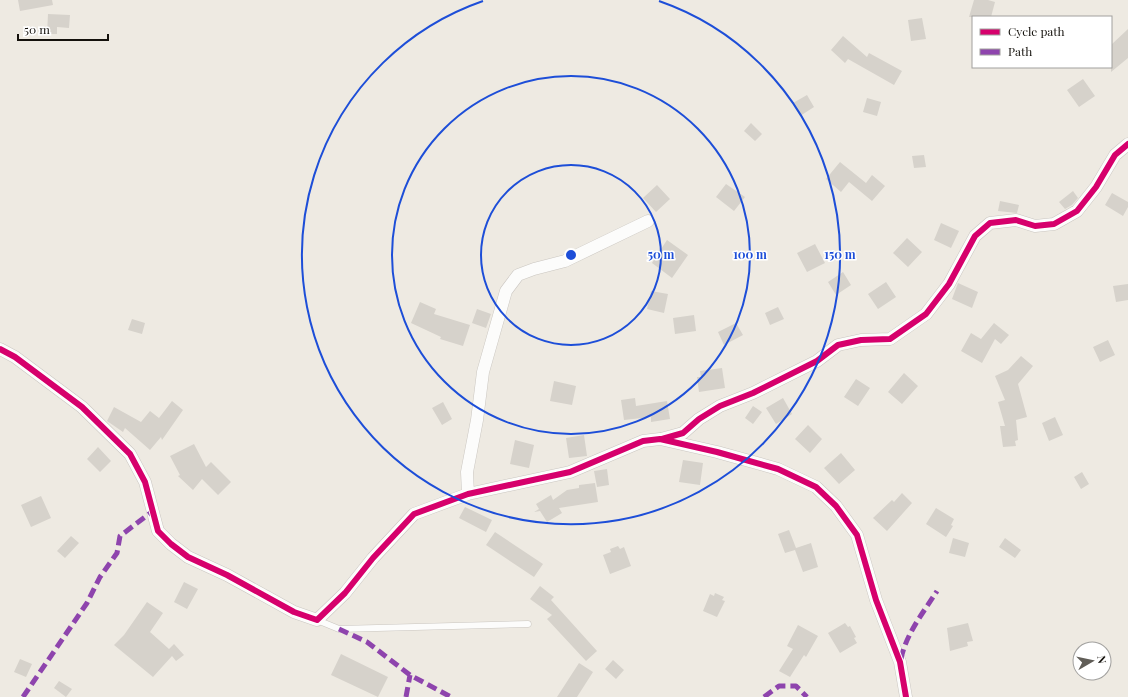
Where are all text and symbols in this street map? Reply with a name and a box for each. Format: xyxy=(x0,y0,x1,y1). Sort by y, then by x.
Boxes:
scale bar xyxy=(18,16,108,42)
legend xyxy=(972,16,1112,68)
text: 50 m xyxy=(24,21,50,37)
text: Cycle path xyxy=(1008,23,1065,39)
text: Path xyxy=(1008,43,1032,59)
text: 50 m xyxy=(648,246,675,262)
text: 100 m xyxy=(733,246,767,262)
text: 150 m xyxy=(824,246,856,262)
centre of rings xyxy=(564,248,578,262)
north arrow xyxy=(1072,641,1112,681)
text: N xyxy=(1094,654,1110,665)

